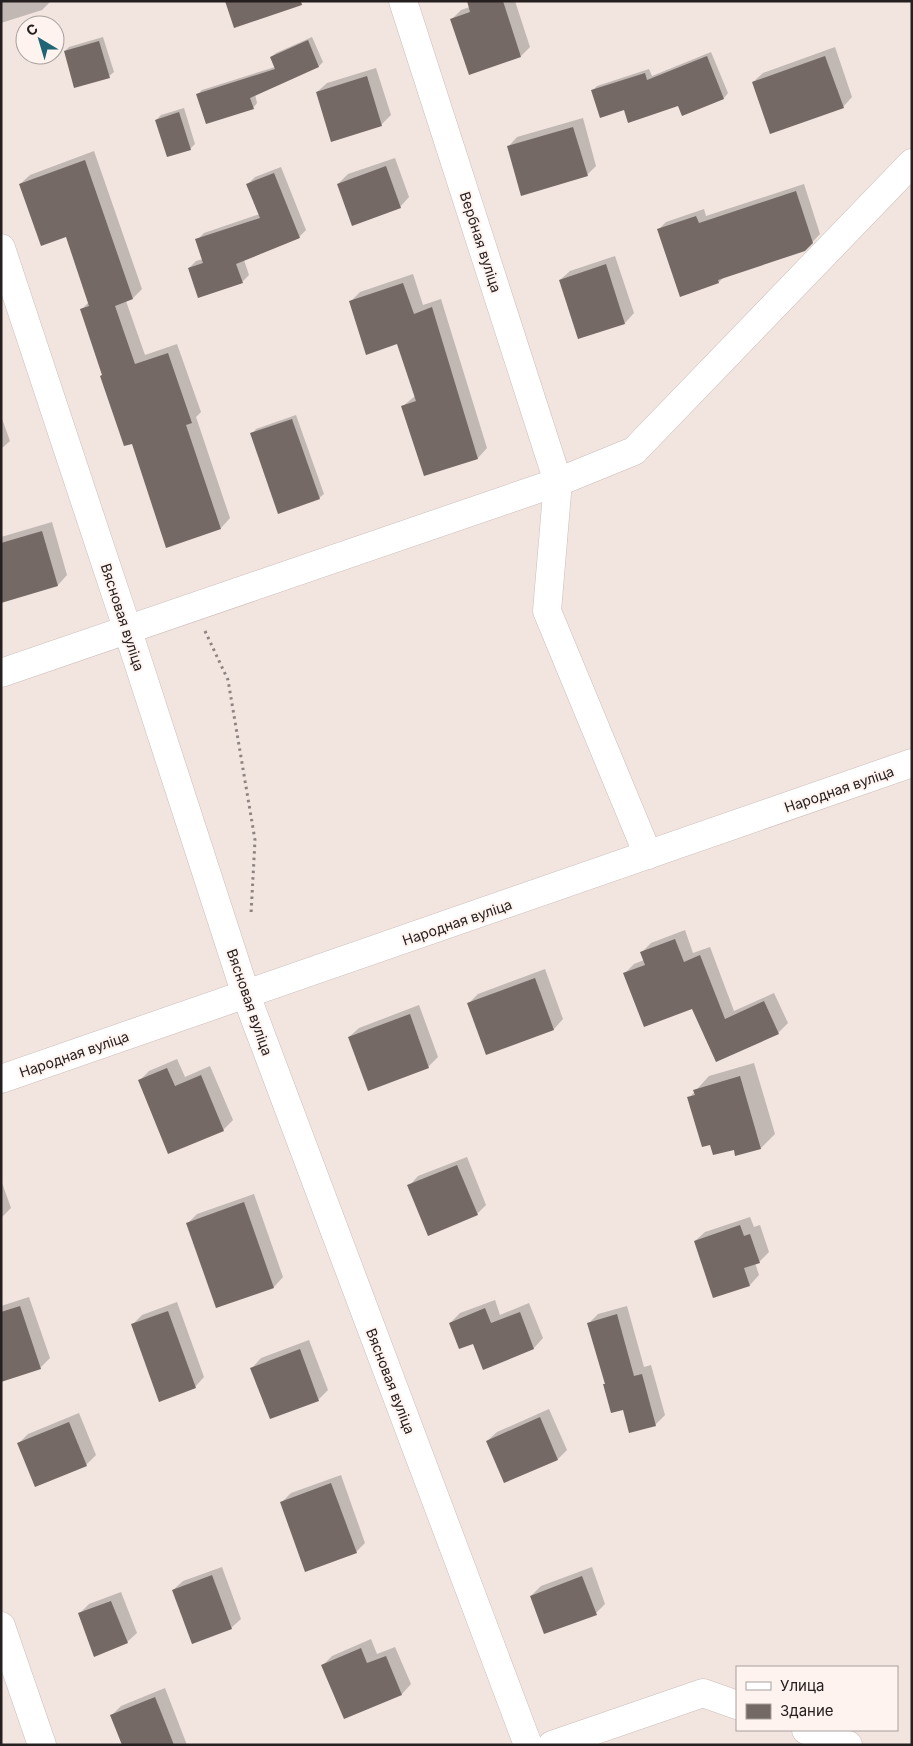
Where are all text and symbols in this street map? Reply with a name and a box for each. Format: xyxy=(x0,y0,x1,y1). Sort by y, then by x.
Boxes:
north arrow xyxy=(15,15,65,65)
text: С xyxy=(22,19,41,39)
street label: Вербная вуліца xyxy=(457,190,505,294)
street label: Вясновая вуліца xyxy=(98,561,148,673)
street label: Народная вуліца xyxy=(782,762,896,816)
street label: Народная вуліца xyxy=(400,895,514,949)
street label: Вясновая вуліца xyxy=(224,946,276,1058)
street label: Народная вуліца xyxy=(17,1027,131,1081)
street label: Вясновая вуліца xyxy=(363,1326,419,1436)
legend xyxy=(736,1666,898,1731)
text: Улица xyxy=(780,1676,824,1695)
text: Здание xyxy=(780,1701,834,1720)

